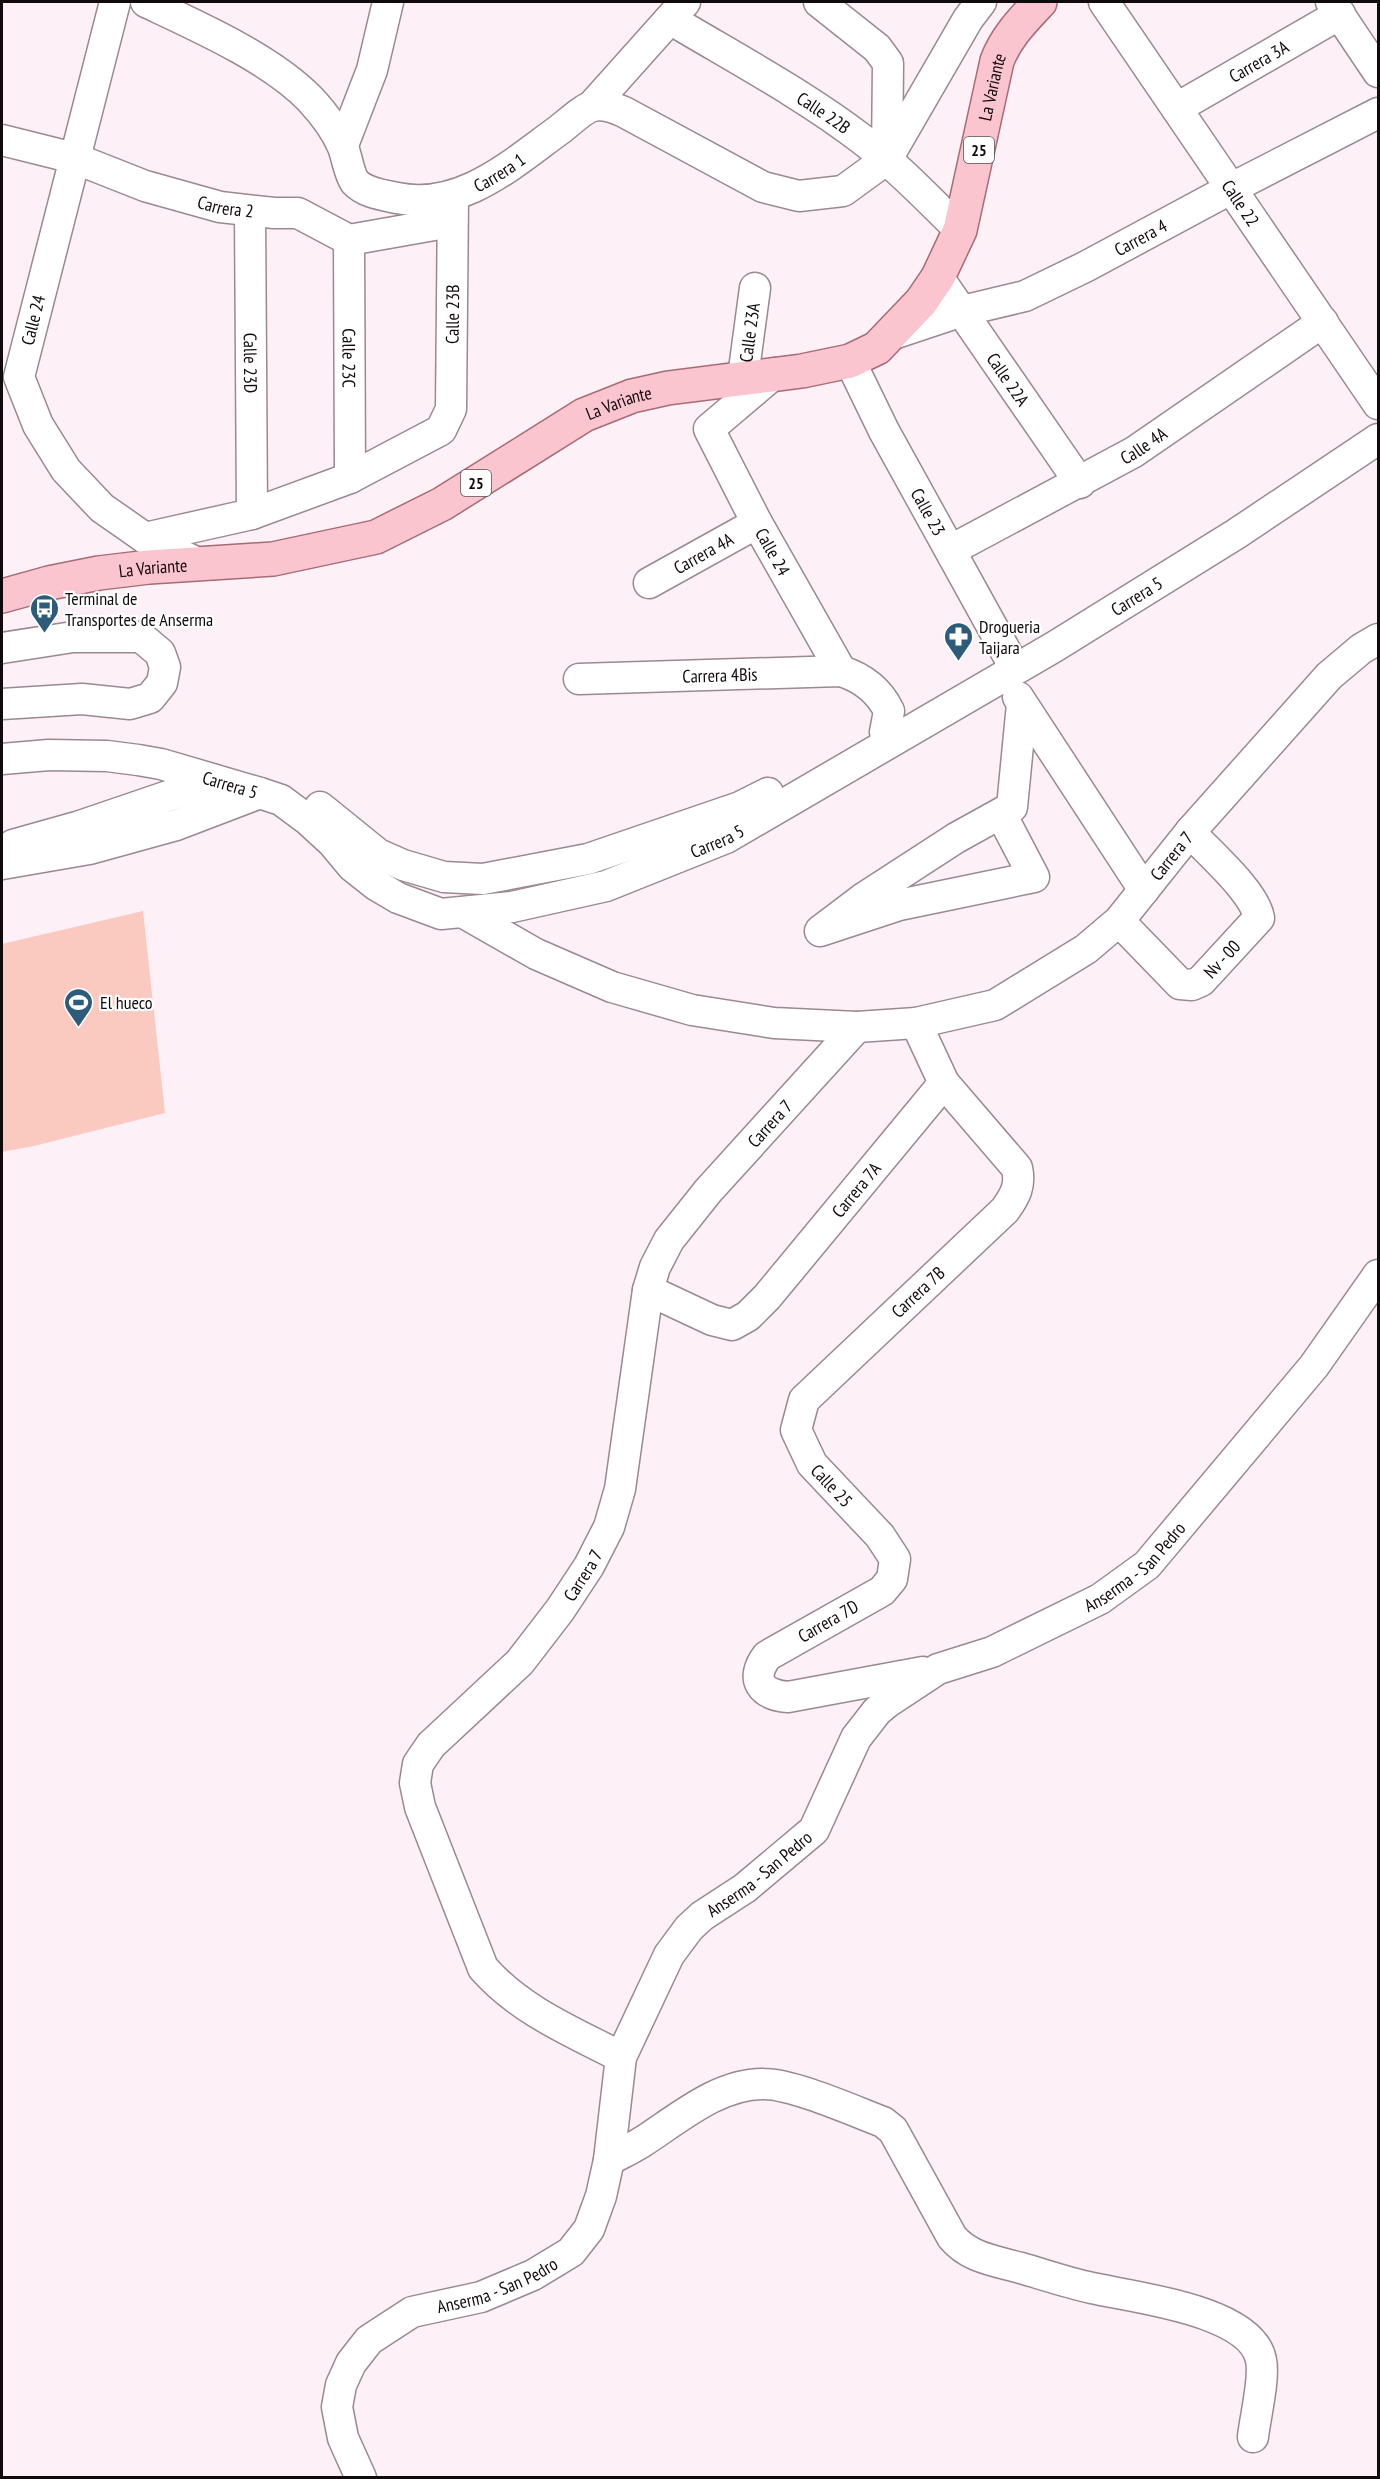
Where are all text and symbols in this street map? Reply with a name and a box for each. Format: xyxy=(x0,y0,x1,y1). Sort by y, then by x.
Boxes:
street label: Carrera 3A xyxy=(1224,35,1293,87)
street label: La Variante xyxy=(973,49,1011,123)
street label: Calle 22B xyxy=(793,86,855,138)
road number: 25 xyxy=(964,137,994,163)
street label: Carrera 1 xyxy=(470,148,529,197)
street label: Calle 22 xyxy=(1217,175,1265,230)
street label: Carrera 2 xyxy=(195,190,255,222)
street label: Carrera 4 xyxy=(1110,214,1171,261)
street label: Calle 23B xyxy=(440,284,464,344)
street label: Calle 24 xyxy=(16,292,50,348)
street label: Calle 23A xyxy=(734,301,764,363)
street label: Calle 23C xyxy=(338,328,361,388)
street label: Calle 23D xyxy=(239,333,263,393)
street label: Calle 22A xyxy=(982,348,1035,411)
street label: La Variante xyxy=(582,380,654,425)
street label: Calle 4A xyxy=(1116,421,1172,469)
road number: 25 xyxy=(461,470,491,496)
street label: Calle 23 xyxy=(906,484,951,540)
street label: Calle 24 xyxy=(751,524,796,580)
street label: Carrera 4A xyxy=(669,527,738,579)
street label: La Variante xyxy=(117,553,188,582)
street label: Carrera 5 xyxy=(1106,571,1167,621)
place label: Terminal de Transportes de Anserma xyxy=(65,587,213,631)
bus stop icon: Terminal de Transportes de Anserma xyxy=(28,592,60,634)
place label: Drogueria Taijara xyxy=(979,615,1040,659)
pharmacy icon: Drogueria Taijara xyxy=(942,620,974,662)
street label: Carrera 4Bis xyxy=(682,662,758,687)
street label: Carrera 5 xyxy=(200,765,261,803)
street label: Carrera 5 xyxy=(687,819,748,863)
street label: Carrera 7 xyxy=(1145,826,1198,885)
street label: Nv - 00 xyxy=(1198,935,1245,983)
sports icon: El hueco xyxy=(63,986,95,1028)
place label: El hueco xyxy=(100,991,153,1014)
street label: Carrera 7 xyxy=(742,1095,797,1152)
street label: Carrera 7A xyxy=(826,1157,886,1222)
street label: Carrera 7B xyxy=(886,1261,950,1323)
street label: Calle 25 xyxy=(806,1459,858,1512)
street label: Anserma - San Pedro xyxy=(1080,1517,1190,1617)
street label: Carrera 7 xyxy=(558,1545,607,1605)
street label: Carrera 7D xyxy=(794,1595,862,1647)
street label: Anserma - San Pedro xyxy=(702,1825,817,1922)
street label: Anserma - San Pedro xyxy=(435,2251,562,2318)

